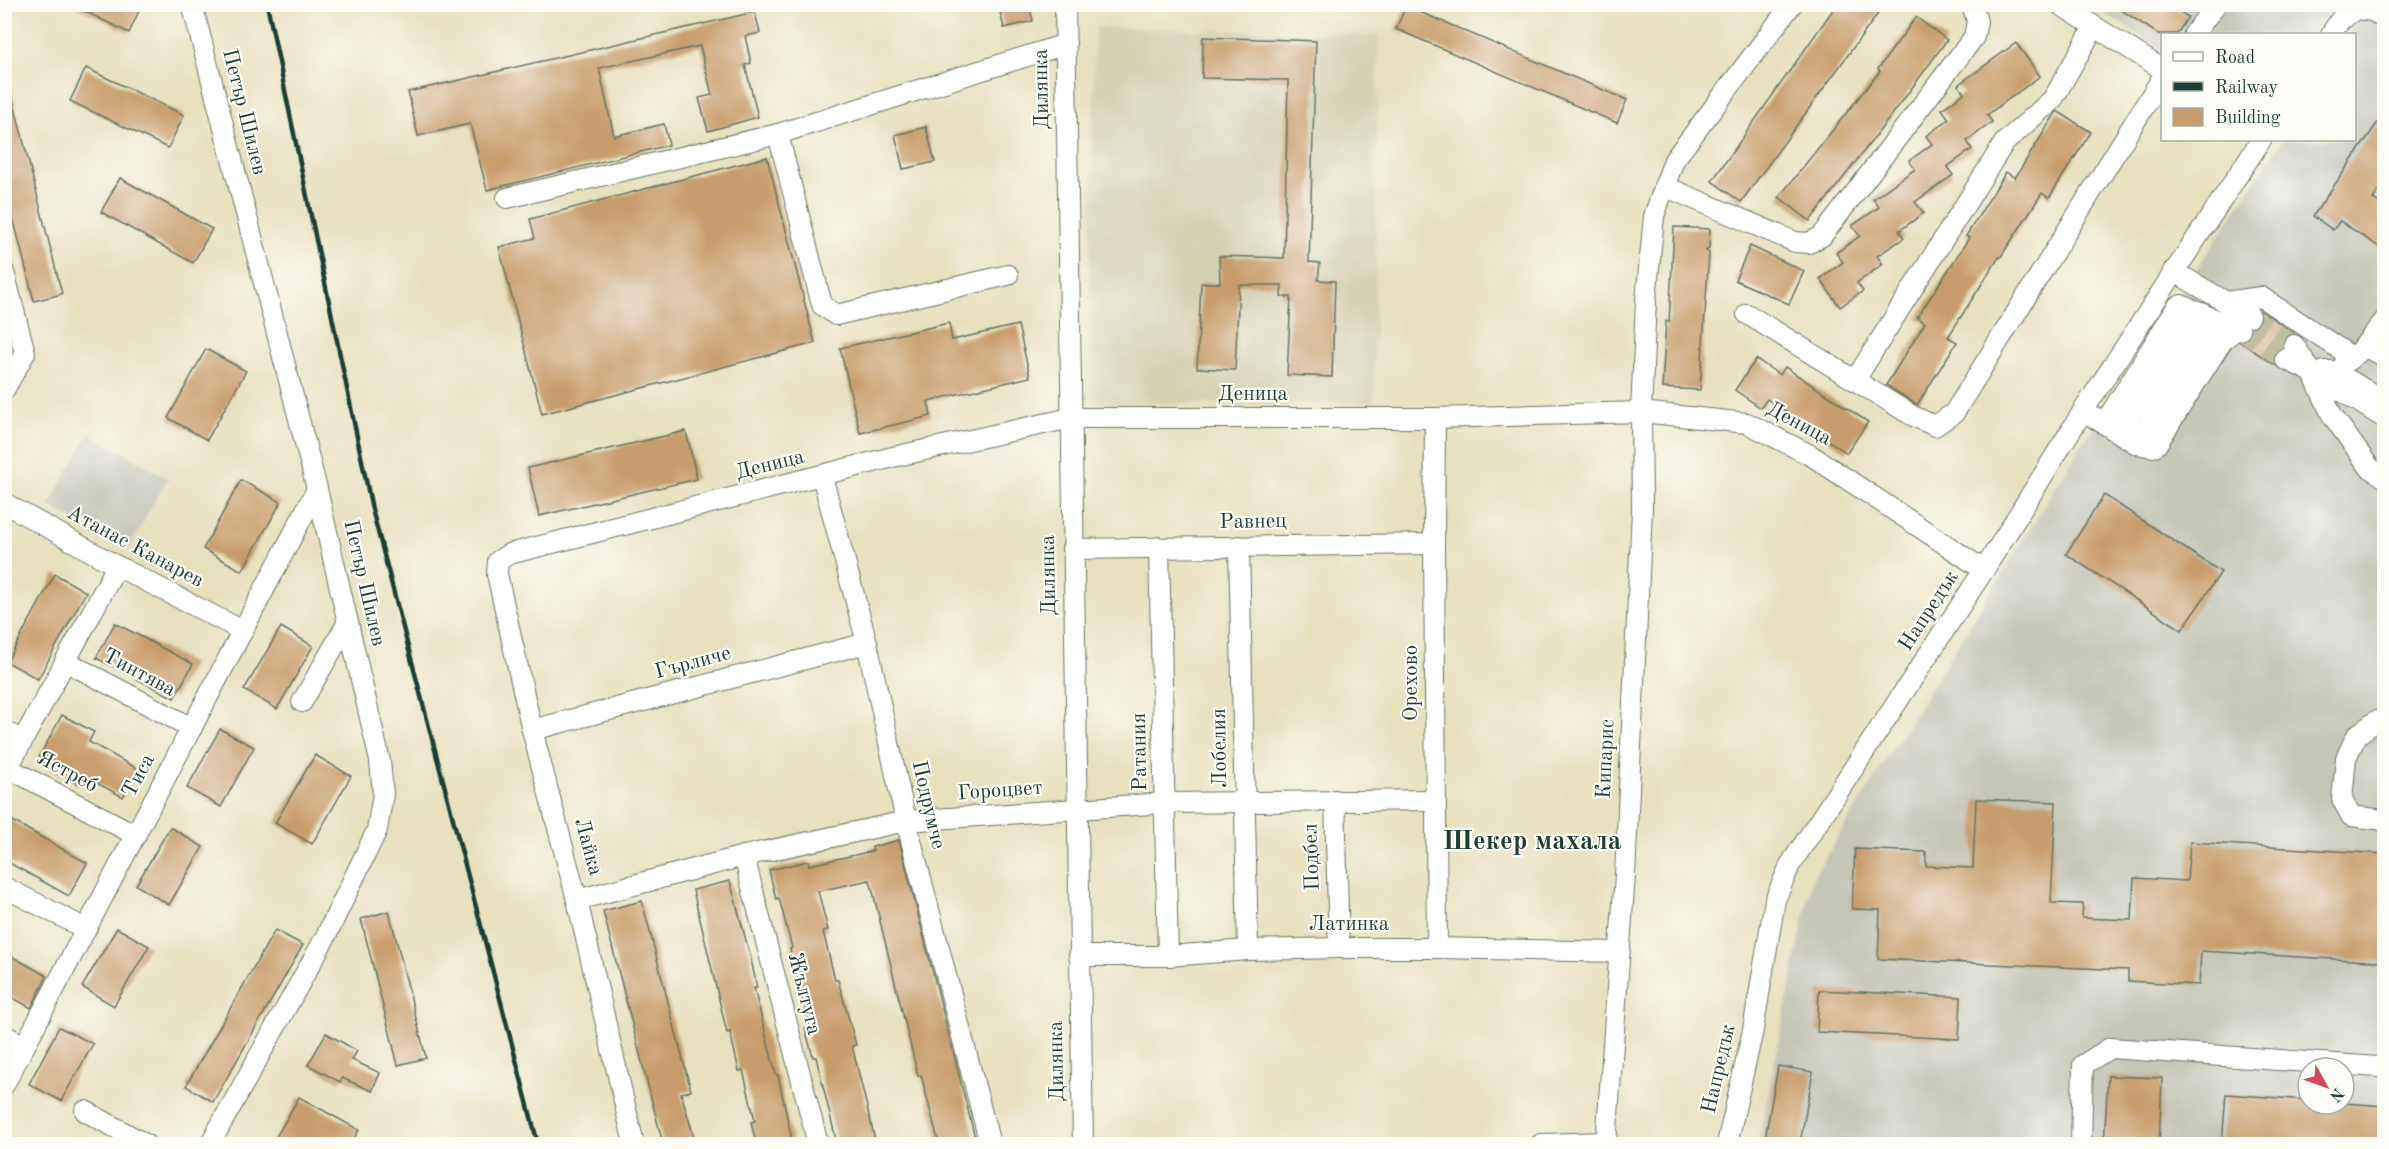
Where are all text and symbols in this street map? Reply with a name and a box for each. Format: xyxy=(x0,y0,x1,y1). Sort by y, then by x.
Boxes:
legend xyxy=(2161,33,2356,141)
street label: Петър Шилев xyxy=(218,47,270,177)
street label: Дилянка xyxy=(1031,48,1053,130)
text: Road xyxy=(2215,49,2255,67)
text: Railway xyxy=(2215,79,2278,97)
text: Building xyxy=(2215,109,2281,127)
street label: Деница xyxy=(1218,384,1288,405)
street label: Деница xyxy=(1763,398,1835,450)
street label: Деница xyxy=(734,446,806,484)
street label: Атанас Канарев xyxy=(63,502,207,592)
street label: Равнец xyxy=(1219,511,1287,533)
street label: Петър Шилев xyxy=(339,518,389,648)
street label: Дилянка xyxy=(1038,534,1060,616)
street label: Напредък xyxy=(1895,567,1963,655)
street label: Гърличе xyxy=(653,643,733,683)
street label: Тинтява xyxy=(99,645,179,701)
street label: Орехово xyxy=(1401,645,1422,721)
street label: Лобелия xyxy=(1209,708,1231,788)
street label: Ратания xyxy=(1129,712,1151,792)
street label: Кипарис xyxy=(1593,719,1619,799)
street label: Ястреб xyxy=(33,747,101,797)
street label: Тиса xyxy=(119,751,159,801)
street label: Подрумче xyxy=(908,759,948,851)
street label: Гороцвет xyxy=(957,778,1043,804)
street label: Лайка xyxy=(570,816,606,878)
street label: Подбел xyxy=(1300,823,1324,891)
district label: Шекер махала xyxy=(1442,828,1622,855)
street label: Латинка xyxy=(1309,914,1389,935)
street label: Жълтуга xyxy=(784,951,824,1037)
street label: Дилянка xyxy=(1046,1020,1068,1102)
street label: Напредък xyxy=(1699,1022,1740,1116)
north arrow xyxy=(2296,1056,2356,1116)
text: N xyxy=(2325,1085,2346,1105)

